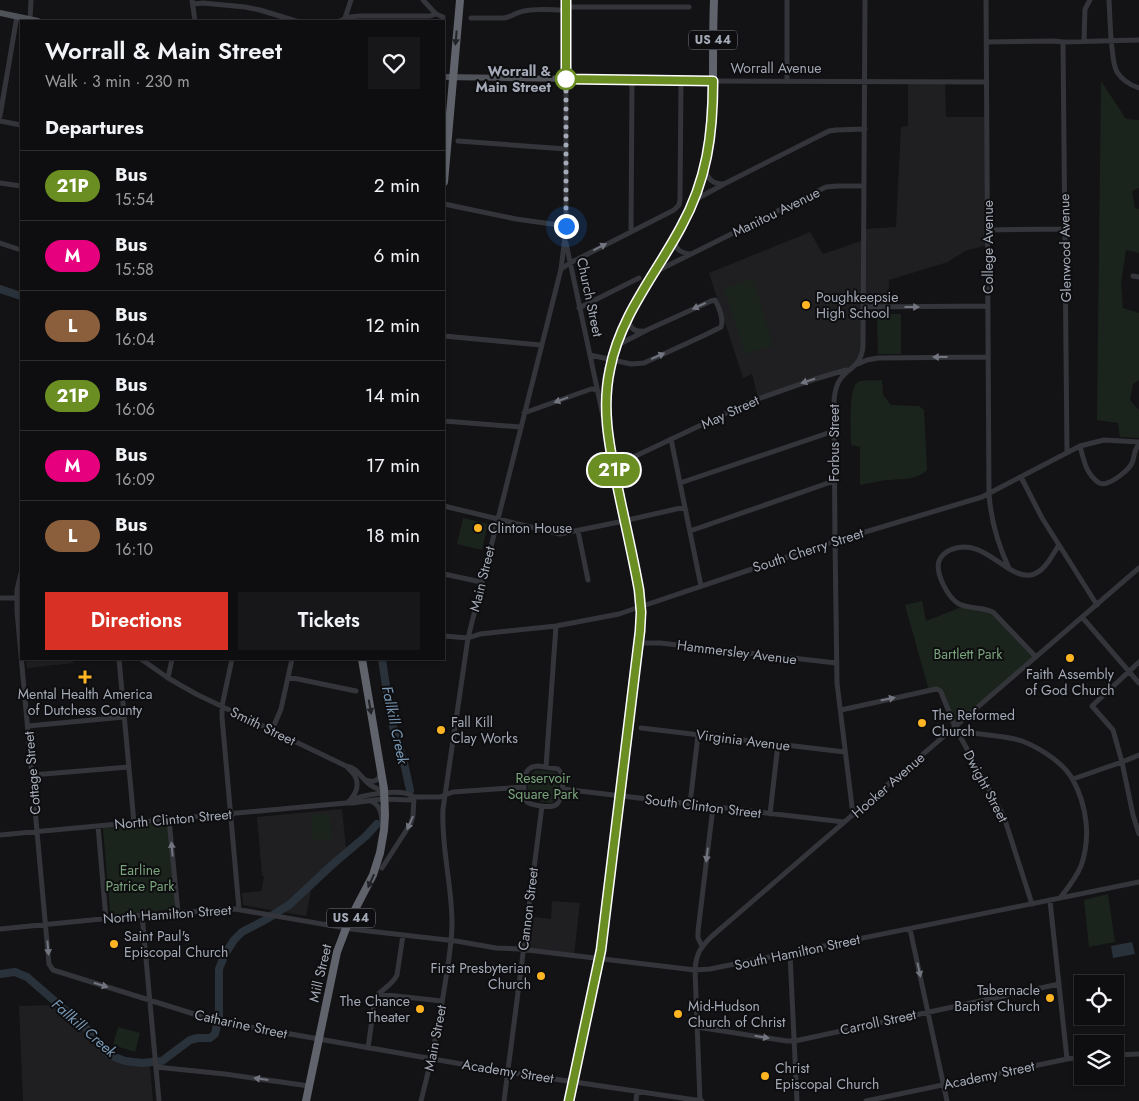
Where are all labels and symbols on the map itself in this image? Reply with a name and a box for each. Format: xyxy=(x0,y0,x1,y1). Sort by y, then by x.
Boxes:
road number: US 44 xyxy=(689,30,737,50)
one-way arrow xyxy=(452,31,460,47)
street label: Worrall Avenue xyxy=(731,58,821,78)
place label: Worrall & Main Street xyxy=(476,61,552,97)
marker: Worrall & Main Street xyxy=(555,68,577,90)
street label: Manitou Avenue xyxy=(729,182,823,242)
street label: Glenwood Avenue xyxy=(1054,193,1076,303)
street label: College Avenue xyxy=(978,200,998,294)
your location xyxy=(554,214,579,239)
one-way arrow xyxy=(593,243,608,251)
street label: Church Street xyxy=(572,256,608,339)
place label: Poughkeepsie High School xyxy=(816,287,898,323)
marker: Poughkeepsie High School xyxy=(800,299,812,311)
one-way arrow xyxy=(904,302,920,310)
one-way arrow xyxy=(692,303,706,311)
one-way arrow xyxy=(651,352,665,360)
one-way arrow xyxy=(931,353,947,361)
one-way arrow xyxy=(800,378,815,386)
street label: May Street xyxy=(698,390,763,434)
one-way arrow xyxy=(553,396,568,404)
street label: Forbus Street xyxy=(824,404,844,482)
line badge: 21P xyxy=(585,454,643,486)
place label: Clinton House xyxy=(488,518,572,538)
marker: Clinton House xyxy=(472,522,484,534)
street label: South Cherry Street xyxy=(750,522,867,577)
street label: Main Street xyxy=(464,544,500,614)
street label: Hammersley Avenue xyxy=(676,635,798,669)
park label: Bartlett Park xyxy=(933,644,1003,664)
marker: Faith Assembly of God Church xyxy=(1064,652,1076,664)
place label: Faith Assembly of God Church xyxy=(1025,664,1115,700)
marker: Mental Health America of Dutchess County xyxy=(78,670,92,684)
place label: Mental Health America of Dutchess County xyxy=(18,684,152,720)
water label: Fallkill Creek xyxy=(376,684,414,767)
one-way arrow xyxy=(881,695,897,703)
one-way arrow xyxy=(367,699,375,715)
street label: Smith Street xyxy=(227,702,300,751)
place label: The Reformed Church xyxy=(932,705,1015,741)
place label: Fall Kill Clay Works xyxy=(451,712,518,748)
marker: The Reformed Church xyxy=(916,717,928,729)
marker: Fall Kill Clay Works xyxy=(435,724,447,736)
street label: Virginia Avenue xyxy=(695,724,791,756)
street label: Cottage Street xyxy=(18,730,46,815)
street label: Dwight Street xyxy=(959,746,1014,826)
street label: Hooker Avenue xyxy=(847,748,929,822)
park label: Reservoir Square Park xyxy=(508,768,579,804)
street label: South Clinton Street xyxy=(644,789,763,823)
street label: North Clinton Street xyxy=(113,804,233,834)
one-way arrow xyxy=(405,816,413,830)
one-way arrow xyxy=(168,840,176,856)
one-way arrow xyxy=(703,848,711,864)
park label: Earline Patrice Park xyxy=(106,860,175,896)
street label: Cannon Street xyxy=(513,866,543,952)
one-way arrow xyxy=(366,874,374,888)
street label: North Hamilton Street xyxy=(102,899,233,928)
road number: US 44 xyxy=(327,908,375,928)
place label: Saint Paul's Episcopal Church xyxy=(124,926,228,962)
street label: South Hamilton Street xyxy=(732,929,862,975)
marker: Saint Paul's Episcopal Church xyxy=(108,938,120,950)
one-way arrow xyxy=(44,941,52,957)
street label: Mill Street xyxy=(304,941,337,1004)
place label: First Presbyterian Church xyxy=(430,958,531,994)
one-way arrow xyxy=(915,963,923,978)
marker: First Presbyterian Church xyxy=(535,970,547,982)
place label: Tabernacle Baptist Church xyxy=(954,980,1040,1016)
one-way arrow xyxy=(94,982,109,990)
place label: The Chance Theater xyxy=(340,991,410,1027)
marker: Tabernacle Baptist Church xyxy=(1044,992,1056,1004)
water label: Fallkill Creek xyxy=(47,994,122,1063)
place label: Mid-Hudson Church of Christ xyxy=(688,996,786,1032)
marker: The Chance Theater xyxy=(414,1003,426,1015)
street label: Main Street xyxy=(419,1003,451,1073)
street label: Catharine Street xyxy=(193,1004,290,1044)
street label: Carroll Street xyxy=(838,1004,919,1040)
marker: Mid-Hudson Church of Christ xyxy=(672,1008,684,1020)
one-way arrow xyxy=(754,1034,770,1042)
street label: Academy Street xyxy=(461,1054,556,1088)
street label: Academy Street xyxy=(942,1055,1037,1094)
place label: Christ Episcopal Church xyxy=(775,1058,879,1094)
marker: Christ Episcopal Church xyxy=(759,1070,771,1082)
one-way arrow xyxy=(252,1075,268,1083)

